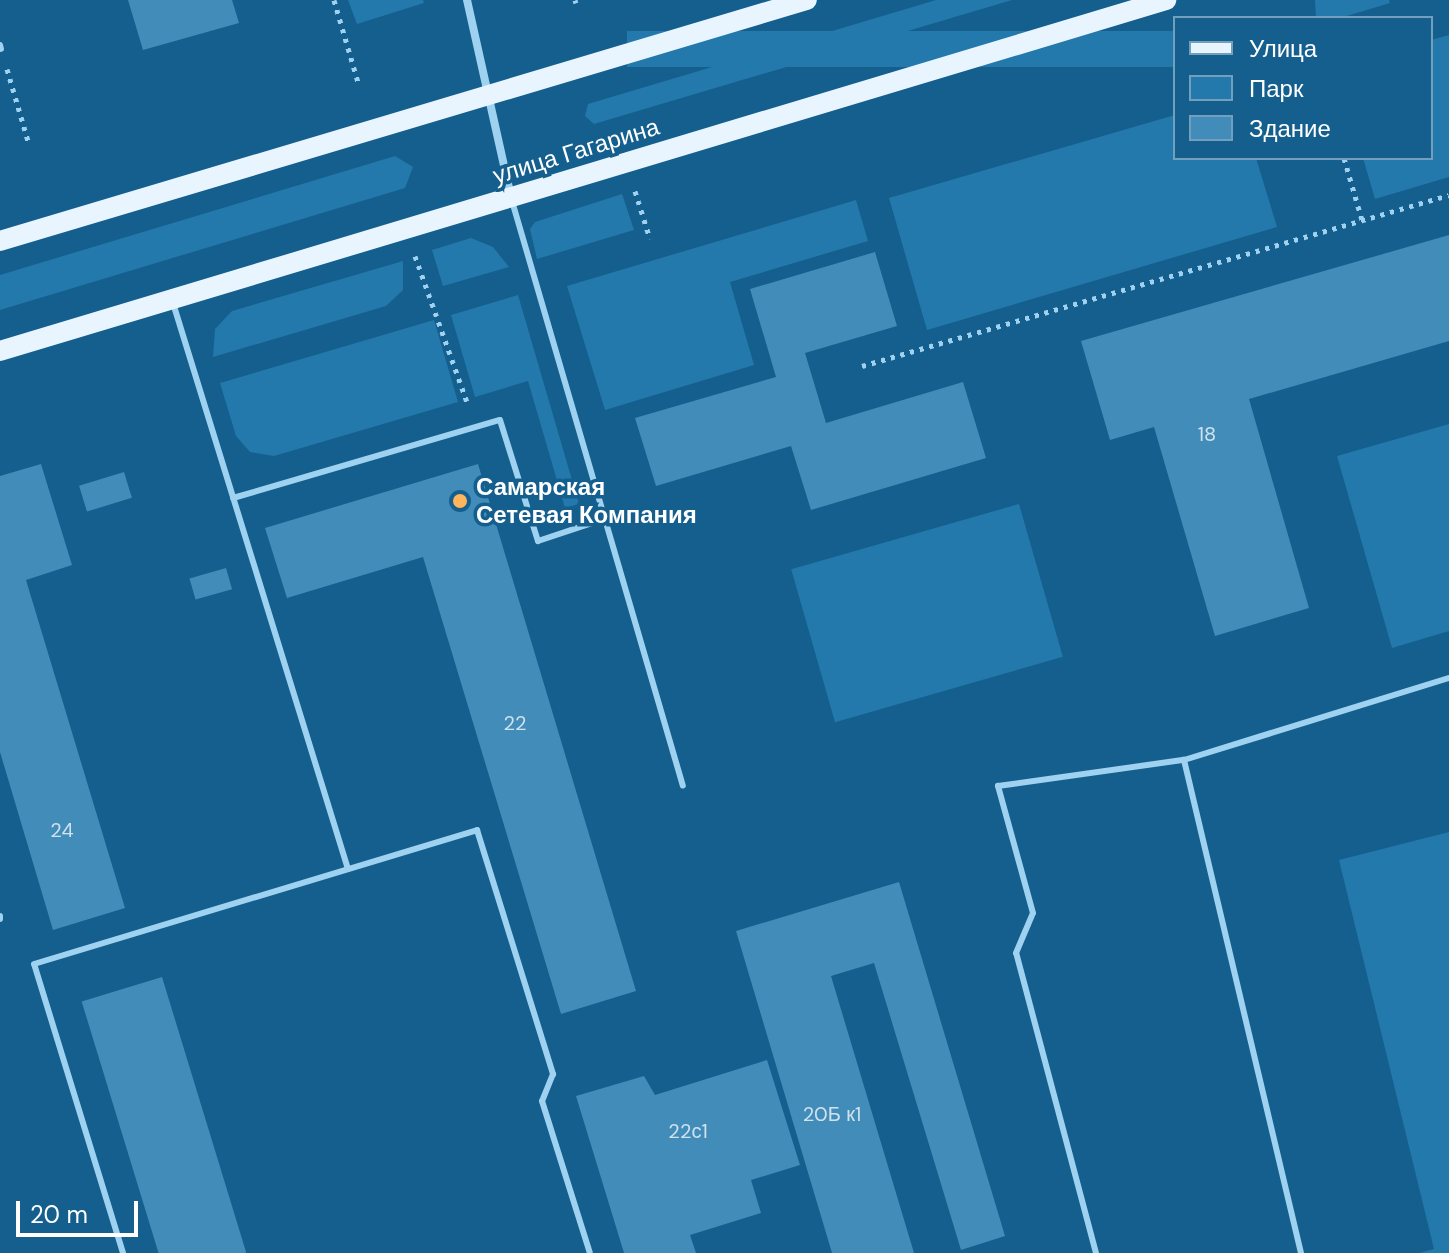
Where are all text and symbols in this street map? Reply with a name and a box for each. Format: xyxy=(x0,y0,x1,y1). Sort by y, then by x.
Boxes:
legend xyxy=(1173,16,1433,160)
text: Улица xyxy=(1249,33,1317,64)
text: Парк xyxy=(1249,73,1303,104)
street label: улица Гагарина xyxy=(489,112,663,190)
text: Здание xyxy=(1249,113,1331,144)
house number: 18 xyxy=(1198,422,1216,446)
place label: Самарская Сетевая Компания xyxy=(476,473,697,529)
marker: Самарская Сетевая Компания xyxy=(451,492,469,510)
house number: 22 xyxy=(503,711,527,735)
house number: 24 xyxy=(50,818,74,842)
house number: 20Б к1 xyxy=(803,1102,861,1126)
house number: 22с1 xyxy=(668,1119,708,1143)
scale bar xyxy=(20,1185,142,1235)
text: 20 m xyxy=(30,1199,88,1230)

